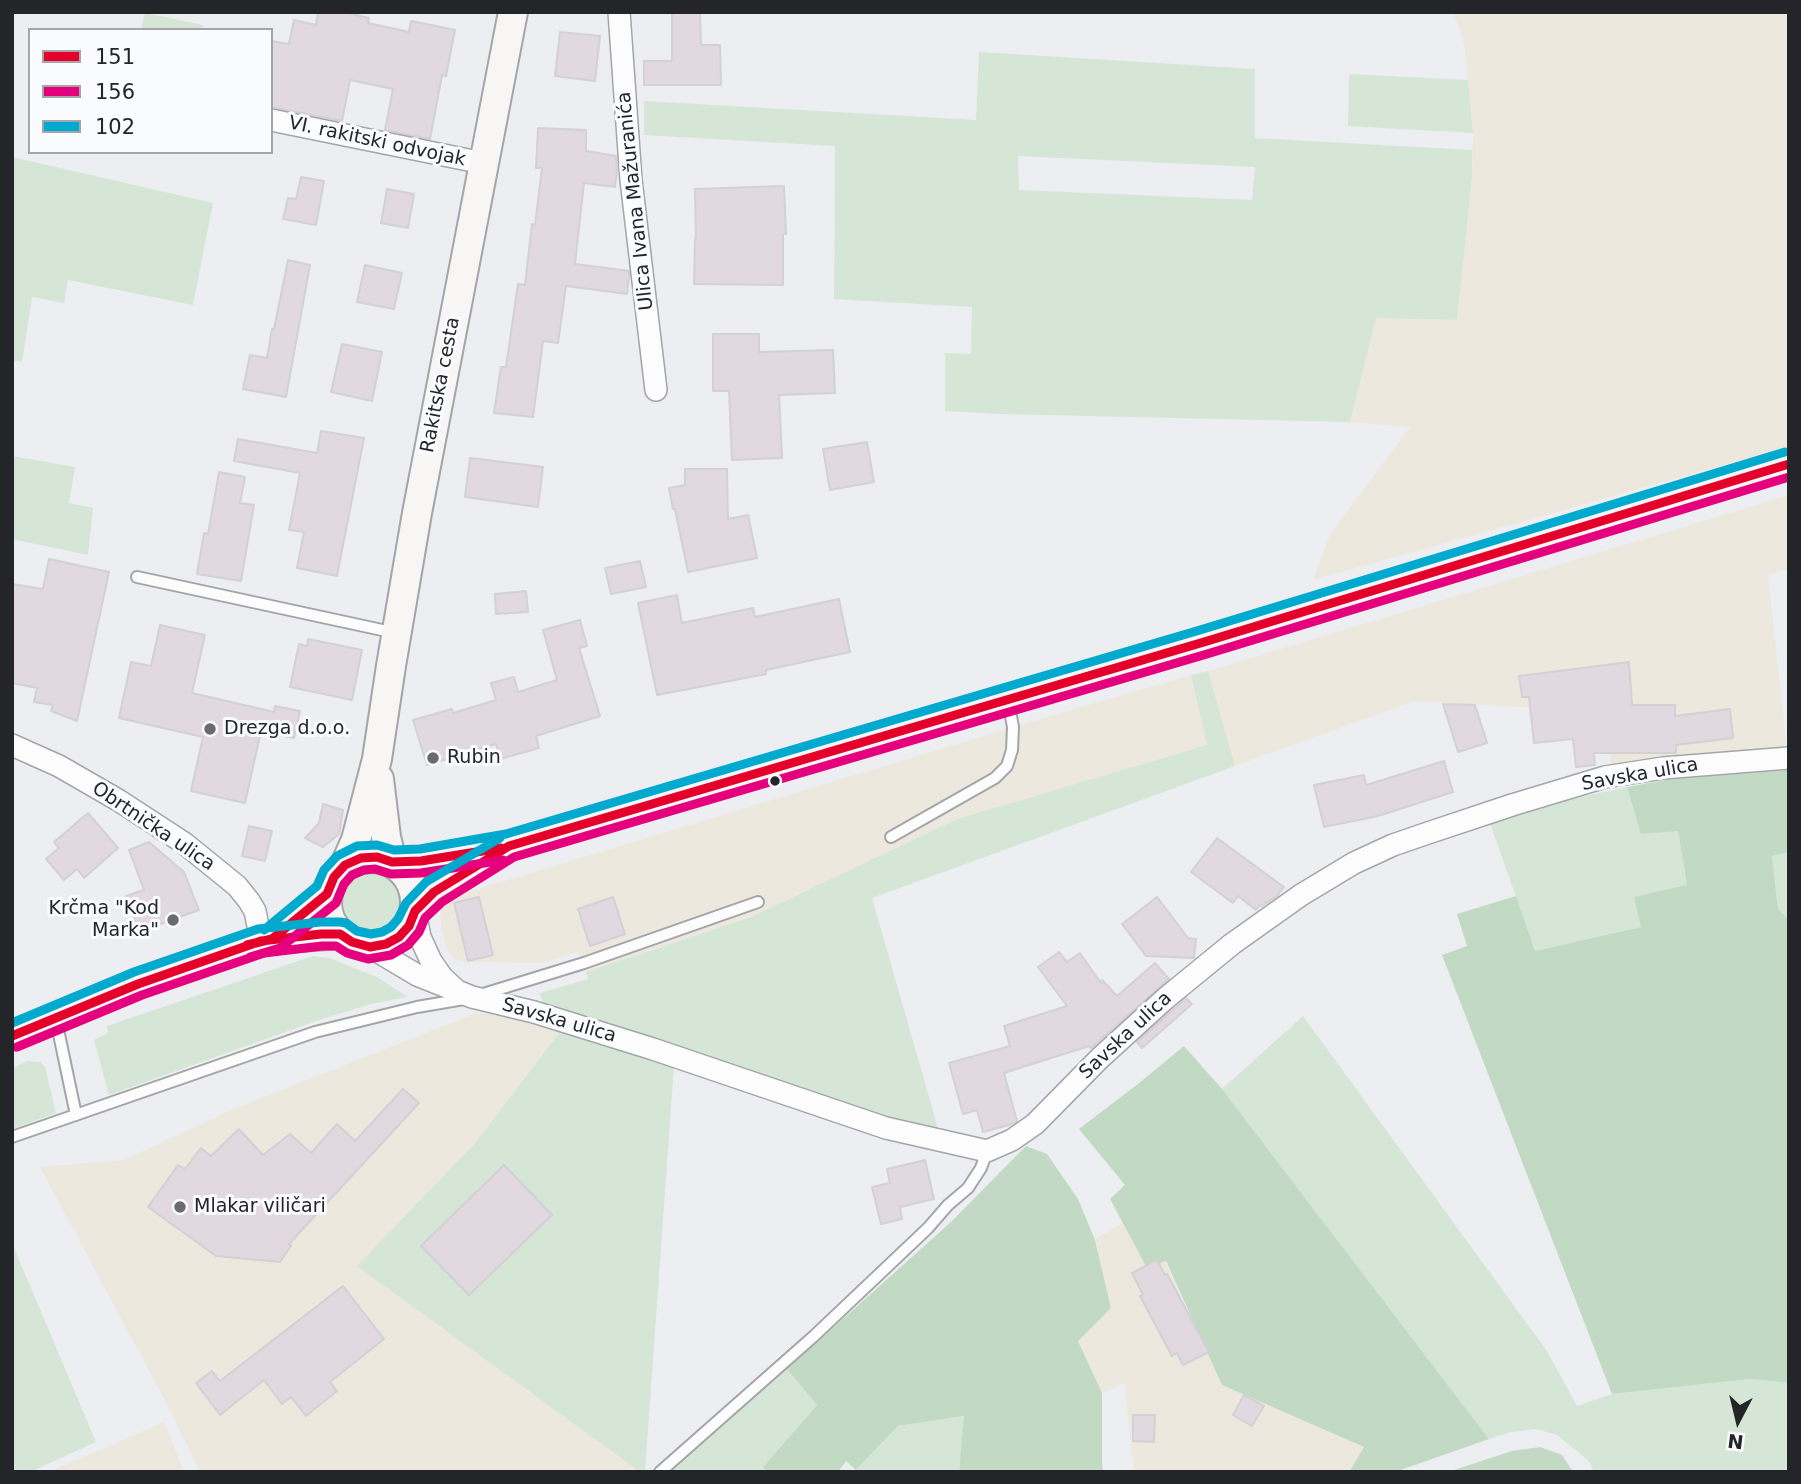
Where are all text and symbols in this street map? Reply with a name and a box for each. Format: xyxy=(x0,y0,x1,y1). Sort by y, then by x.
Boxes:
legend xyxy=(28,28,273,154)
text: 151 xyxy=(95,45,135,69)
text: 156 xyxy=(95,80,135,104)
street label: Ulica Ivana Mažuranića xyxy=(613,91,659,311)
street label: VI. rakitski odvojak xyxy=(286,112,468,172)
text: 102 xyxy=(95,115,135,139)
street label: Rakitska cesta xyxy=(417,315,465,455)
place label: Drezga d.o.o. xyxy=(224,718,350,740)
marker: Drezga d.o.o. xyxy=(202,721,218,737)
place label: Rubin xyxy=(447,747,501,769)
marker: Rubin xyxy=(425,750,441,766)
street label: Savska ulica xyxy=(1580,754,1700,796)
unlabelled marker xyxy=(768,774,782,788)
street label: Obrtnička ulica xyxy=(87,778,219,876)
place label: Krčma "Kod Marka" xyxy=(49,898,159,942)
marker: Krčma "Kod Marka" xyxy=(165,912,181,928)
street label: Savska ulica xyxy=(1075,987,1177,1085)
street label: Savska ulica xyxy=(499,994,619,1048)
place label: Mlakar viličari xyxy=(194,1196,326,1218)
marker: Mlakar viličari xyxy=(172,1199,188,1215)
north arrow xyxy=(1703,1386,1773,1456)
text: N xyxy=(1726,1430,1745,1454)

